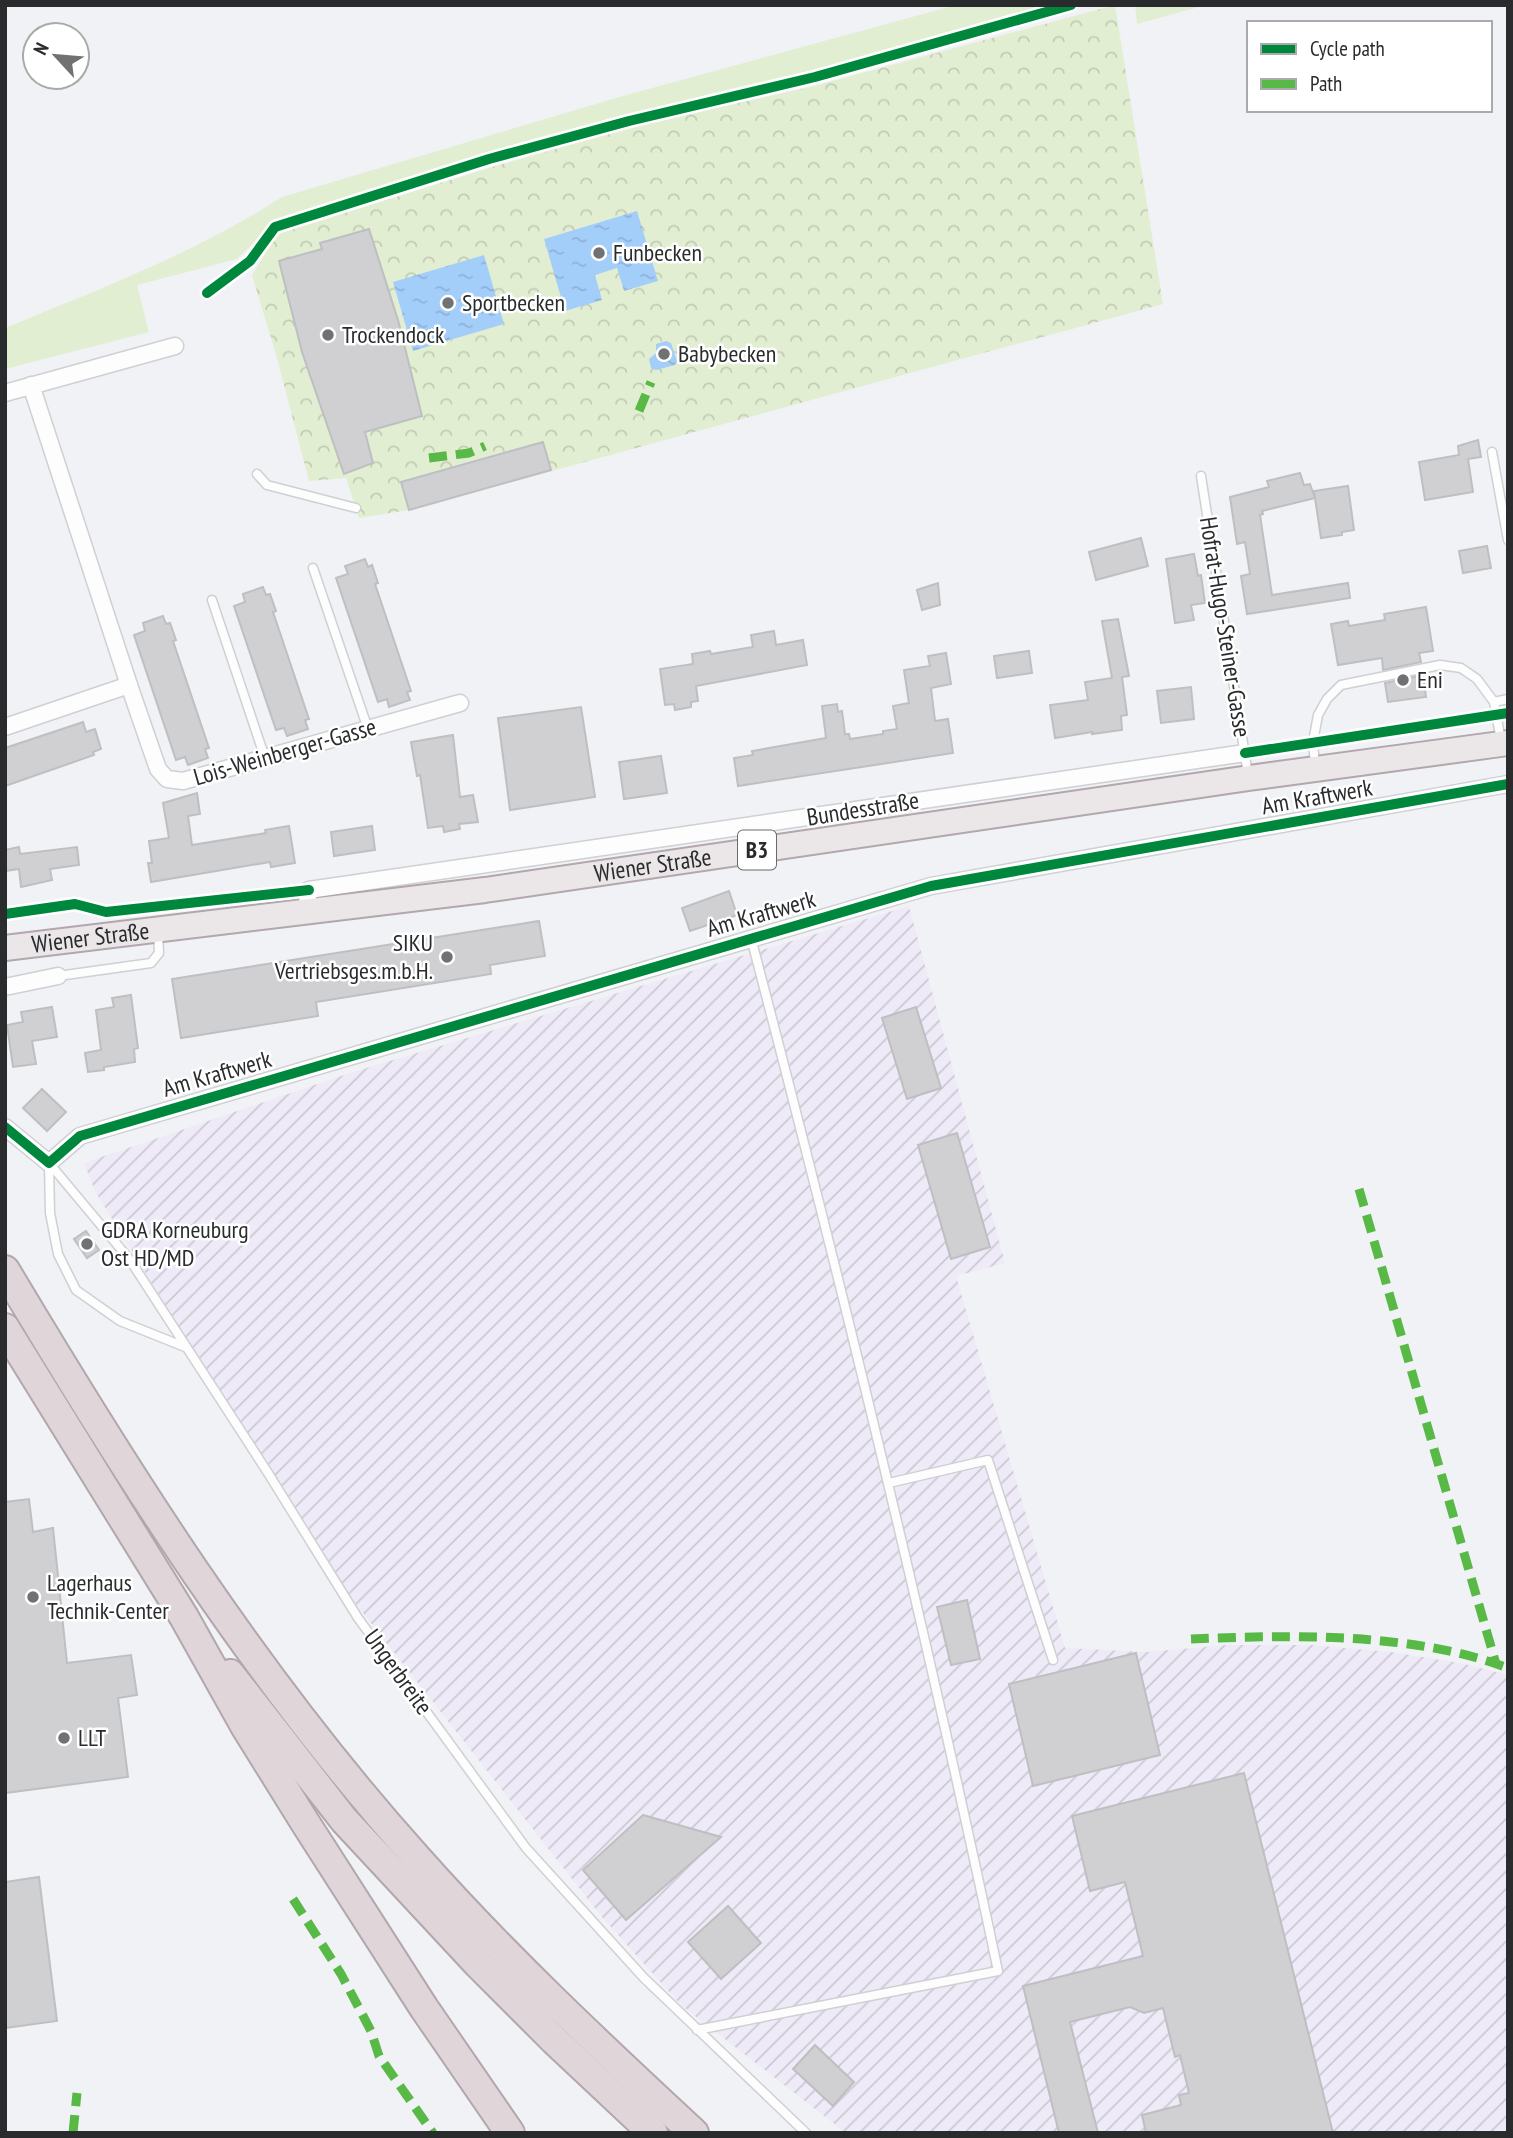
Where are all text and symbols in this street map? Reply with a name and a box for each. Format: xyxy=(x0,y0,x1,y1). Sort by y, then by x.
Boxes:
north arrow xyxy=(21,21,91,91)
legend xyxy=(1247,21,1492,112)
text: Cycle path xyxy=(1310,35,1385,62)
text: N xyxy=(28,39,54,58)
text: Path xyxy=(1310,70,1342,97)
place label: Funbecken xyxy=(613,237,702,268)
marker: Funbecken xyxy=(591,245,607,261)
place label: Sportbecken xyxy=(462,287,565,318)
marker: Sportbecken xyxy=(440,295,456,311)
place label: Trockendock xyxy=(342,319,445,350)
marker: Trockendock xyxy=(320,327,336,343)
place label: Babybecken xyxy=(678,338,776,369)
marker: Babybecken xyxy=(656,346,672,362)
street label: Hofrat-Hugo-Steiner-Gasse xyxy=(1193,515,1258,739)
place label: Eni xyxy=(1417,664,1443,695)
marker: Eni xyxy=(1395,672,1411,688)
street label: Lois-Weinberger-Gasse xyxy=(190,711,380,792)
street label: Am Kraftwerk xyxy=(1259,771,1375,821)
street label: Bundesstraße xyxy=(805,784,921,833)
road number: B3 xyxy=(738,830,776,870)
street label: Wiener Straße xyxy=(592,841,713,889)
street label: Am Kraftwerk xyxy=(703,883,820,944)
street label: Wiener Straße xyxy=(30,915,151,960)
place label: SIKU Vertriebsges.m.b.H. xyxy=(274,927,433,986)
marker: SIKU Vertriebsges.m.b.H. xyxy=(439,949,455,965)
street label: Am Kraftwerk xyxy=(159,1043,276,1104)
place label: GDRA Korneuburg Ost HD/MD xyxy=(101,1214,249,1273)
marker: GDRA Korneuburg Ost HD/MD xyxy=(79,1236,95,1252)
place label: Lagerhaus Technik-Center xyxy=(47,1567,169,1626)
marker: Lagerhaus Technik-Center xyxy=(25,1589,41,1605)
street label: Ungerbreite xyxy=(357,1623,440,1721)
place label: LLT xyxy=(78,1722,107,1753)
marker: LLT xyxy=(56,1730,72,1746)

